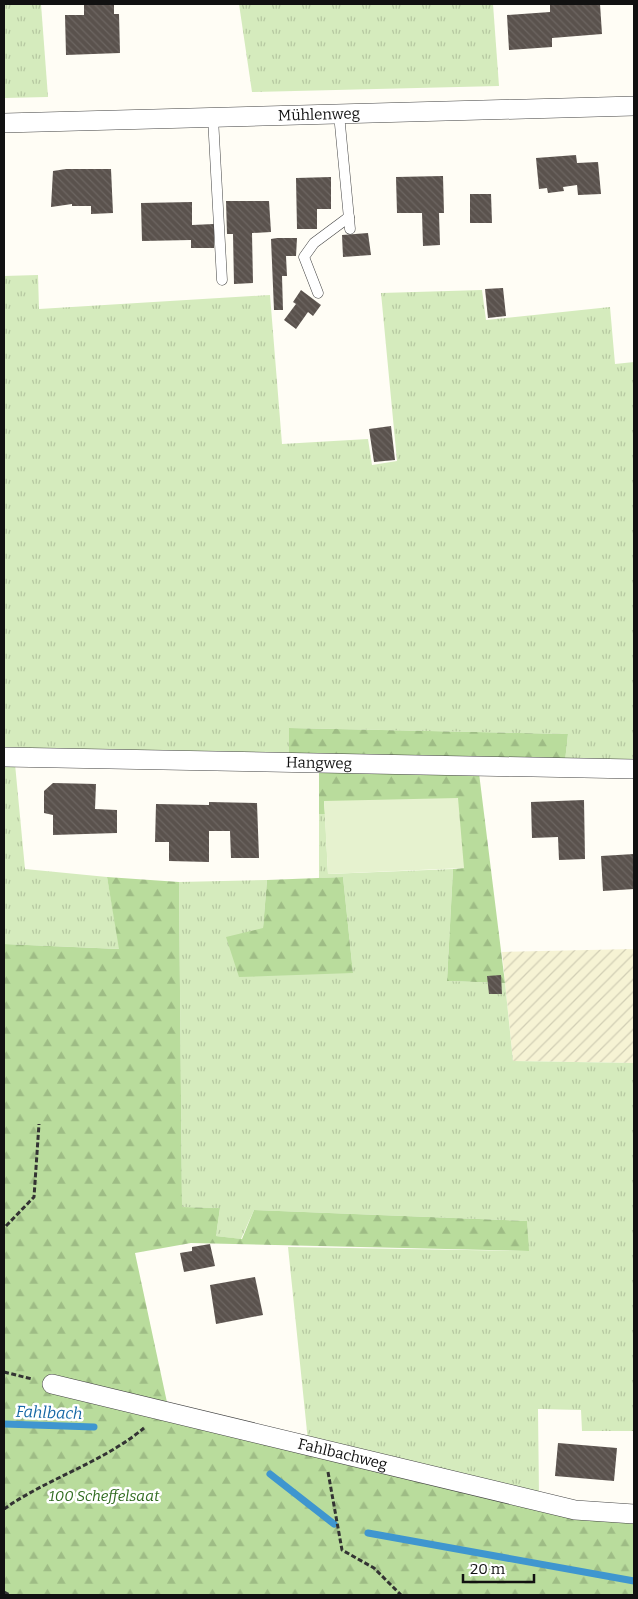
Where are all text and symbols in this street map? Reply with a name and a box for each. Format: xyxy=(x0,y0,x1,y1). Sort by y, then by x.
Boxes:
street label: Mühlenweg xyxy=(278,104,360,125)
street label: Hangweg xyxy=(286,753,352,773)
water label: Fahlbach xyxy=(15,1402,83,1423)
street label: Fahlbachweg xyxy=(296,1435,389,1473)
park label: 100 Scheffelsaat xyxy=(49,1487,160,1505)
scale bar xyxy=(463,1552,534,1584)
text: 20 m xyxy=(470,1560,506,1578)

